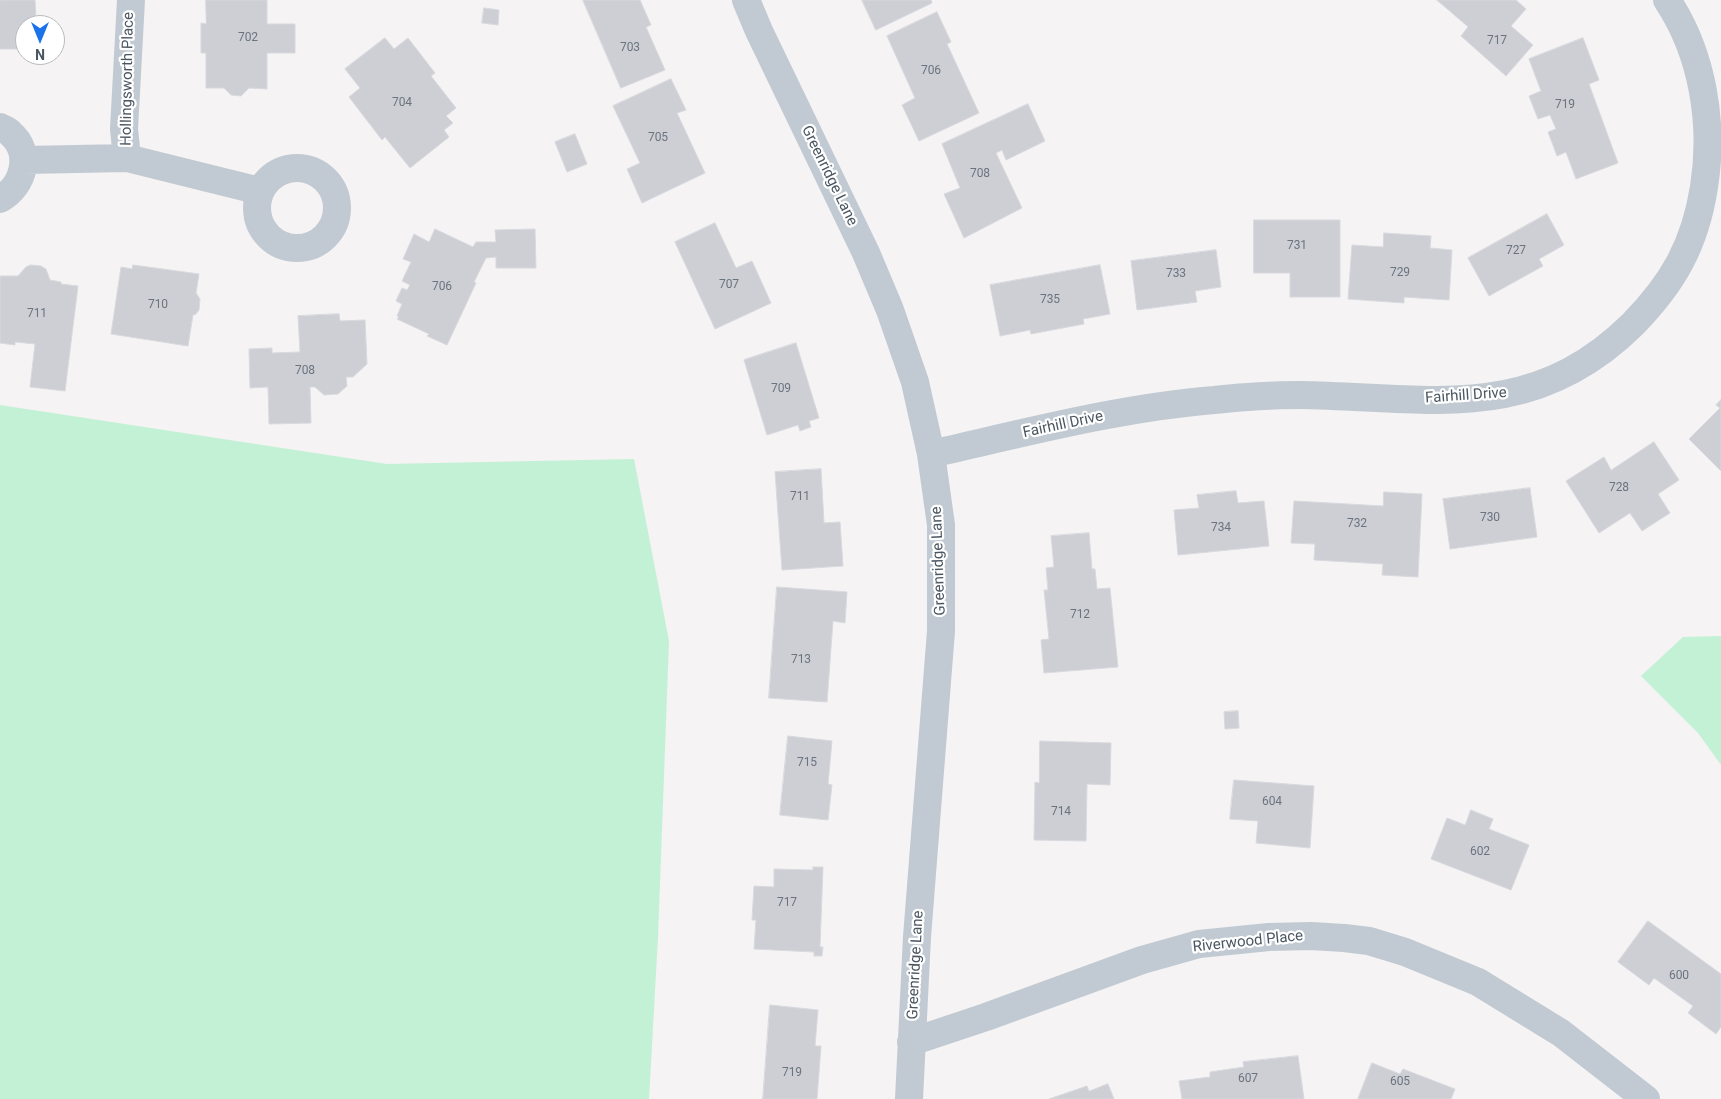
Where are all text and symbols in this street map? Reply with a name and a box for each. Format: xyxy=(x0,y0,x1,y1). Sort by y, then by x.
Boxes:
street label: Hollingsworth Place xyxy=(118,12,138,146)
north arrow xyxy=(15,15,65,65)
house number: 702 xyxy=(238,31,258,45)
house number: 717 xyxy=(1487,34,1507,48)
house number: 703 xyxy=(620,41,640,55)
text: N xyxy=(35,46,45,62)
house number: 706 xyxy=(921,64,941,78)
house number: 704 xyxy=(392,96,412,110)
house number: 719 xyxy=(1555,98,1575,112)
street label: Greenridge Lane xyxy=(797,123,861,229)
house number: 705 xyxy=(648,131,668,145)
house number: 708 xyxy=(970,167,990,181)
house number: 731 xyxy=(1287,239,1307,253)
house number: 727 xyxy=(1506,244,1526,258)
house number: 729 xyxy=(1390,266,1410,280)
house number: 733 xyxy=(1166,267,1186,281)
house number: 707 xyxy=(719,278,739,292)
house number: 706 xyxy=(432,280,452,294)
house number: 735 xyxy=(1040,293,1060,307)
house number: 710 xyxy=(148,298,168,312)
house number: 711 xyxy=(27,307,47,321)
house number: 708 xyxy=(295,364,315,378)
house number: 709 xyxy=(771,382,791,396)
street label: Fairhill Drive xyxy=(1425,384,1507,408)
street label: Fairhill Drive xyxy=(1021,408,1105,442)
house number: 728 xyxy=(1609,481,1629,495)
house number: 711 xyxy=(790,490,810,504)
street label: Greenridge Lane xyxy=(928,506,950,616)
house number: 730 xyxy=(1480,511,1500,525)
house number: 732 xyxy=(1347,517,1367,531)
house number: 734 xyxy=(1211,521,1231,535)
house number: 712 xyxy=(1070,608,1090,622)
house number: 713 xyxy=(791,653,811,667)
house number: 715 xyxy=(797,756,817,770)
house number: 604 xyxy=(1262,795,1282,809)
house number: 714 xyxy=(1051,805,1071,819)
house number: 602 xyxy=(1470,845,1490,859)
house number: 717 xyxy=(777,896,797,910)
street label: Greenridge Lane xyxy=(904,910,928,1020)
street label: Riverwood Place xyxy=(1192,927,1304,957)
house number: 600 xyxy=(1669,969,1689,983)
house number: 719 xyxy=(782,1066,802,1080)
house number: 607 xyxy=(1238,1072,1258,1086)
house number: 605 xyxy=(1390,1075,1410,1089)

